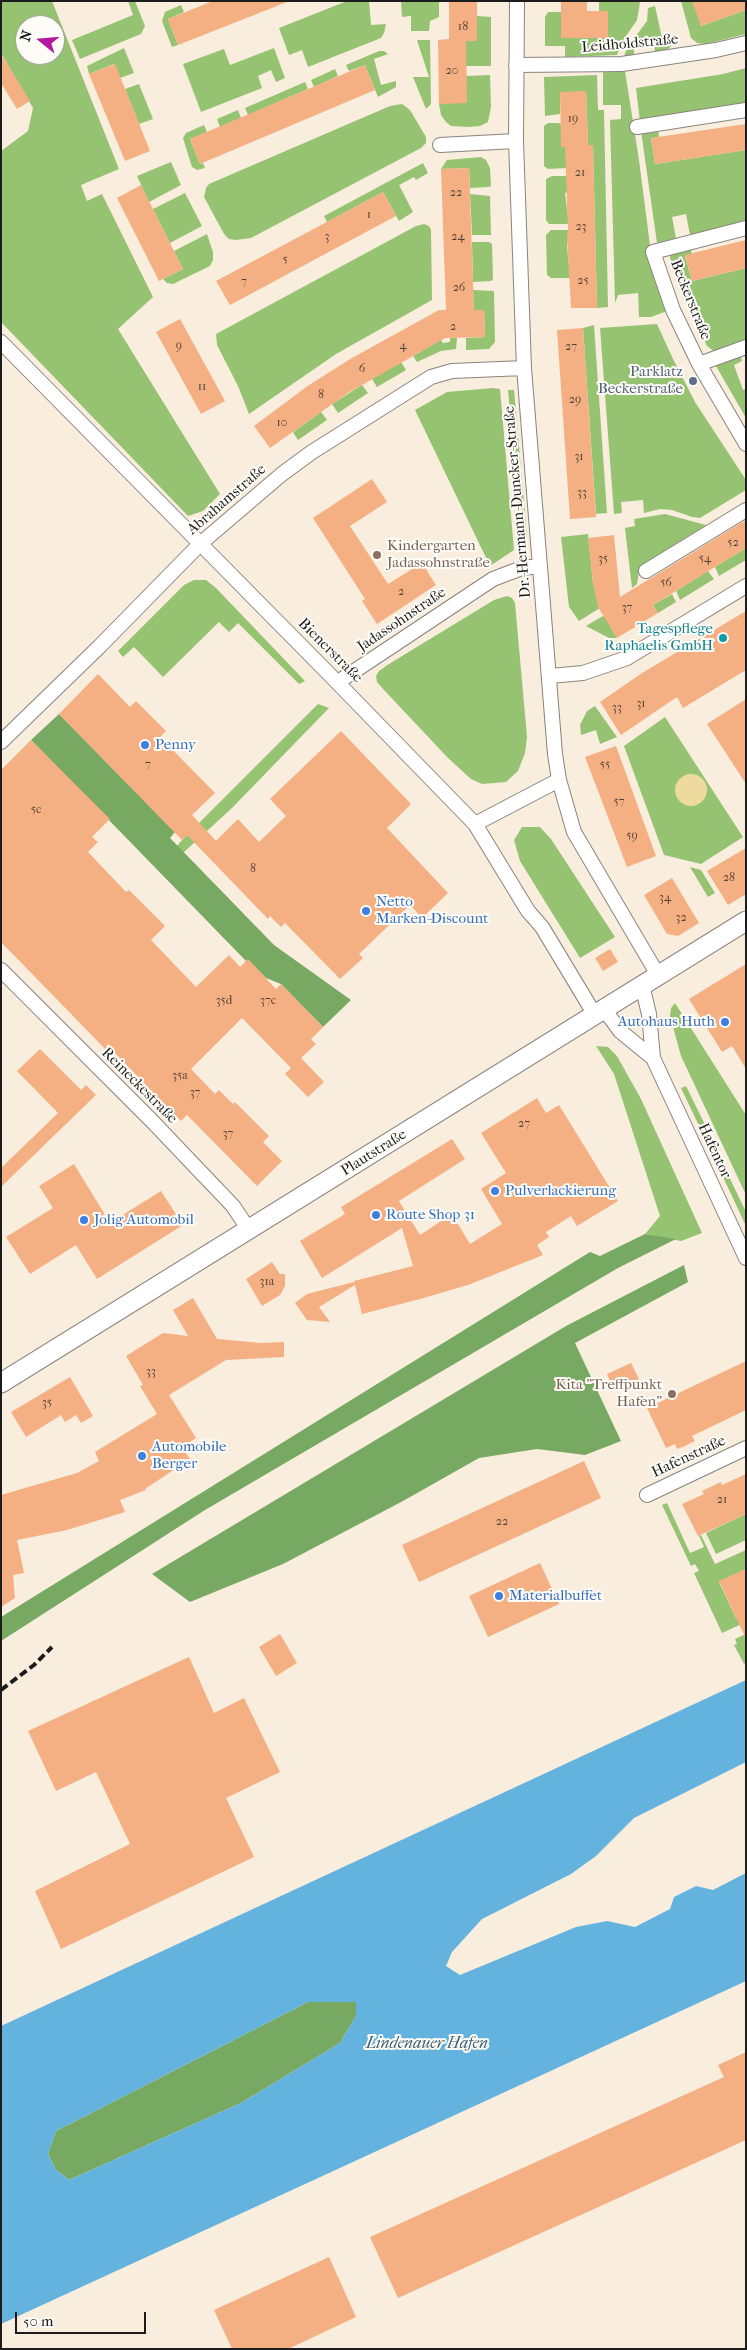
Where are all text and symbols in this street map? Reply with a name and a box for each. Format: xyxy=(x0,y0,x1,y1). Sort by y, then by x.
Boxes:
north arrow xyxy=(15,15,65,65)
house number: 18 xyxy=(458,20,468,34)
text: N xyxy=(16,28,36,43)
street label: Leidholdstraße xyxy=(581,31,679,57)
house number: 20 xyxy=(446,64,458,78)
house number: 19 xyxy=(568,112,578,126)
house number: 21 xyxy=(575,166,585,180)
house number: 22 xyxy=(450,186,462,200)
house number: 1 xyxy=(367,208,371,222)
house number: 23 xyxy=(575,220,587,234)
house number: 3 xyxy=(325,230,329,244)
house number: 24 xyxy=(451,230,465,244)
house number: 5 xyxy=(282,253,288,267)
street label: Beckerstraße xyxy=(666,257,714,343)
house number: 25 xyxy=(577,274,589,288)
house number: 7 xyxy=(241,275,247,289)
house number: 26 xyxy=(453,281,465,295)
house number: 2 xyxy=(450,320,456,334)
house number: 9 xyxy=(176,339,182,353)
house number: 4 xyxy=(399,339,407,353)
house number: 27 xyxy=(565,340,577,354)
house number: 6 xyxy=(359,362,365,376)
place label: Parklatz Beckerstraße xyxy=(598,363,683,398)
marker: Parklatz Beckerstraße xyxy=(687,375,699,387)
house number: 11 xyxy=(198,380,206,394)
house number: 8 xyxy=(318,388,324,402)
house number: 29 xyxy=(569,393,581,407)
street label: Dr.-Hermann-Duncker-Straße xyxy=(501,405,535,599)
house number: 10 xyxy=(277,416,287,430)
house number: 31 xyxy=(574,450,584,464)
street label: Abrahamstraße xyxy=(184,461,270,539)
house number: 33 xyxy=(577,486,587,500)
house number: 52 xyxy=(727,536,739,550)
place label: Kindergarten Jadassohnstraße xyxy=(387,537,490,572)
marker: Kindergarten Jadassohnstraße xyxy=(371,549,383,561)
house number: 35 xyxy=(598,552,608,566)
house number: 54 xyxy=(699,552,711,566)
house number: 56 xyxy=(660,576,672,590)
street label: Jadassohnstraße xyxy=(354,584,450,656)
house number: 2 xyxy=(398,585,404,599)
house number: 37 xyxy=(622,601,632,615)
street label: Bienerstraße xyxy=(294,615,366,687)
place label: Tagespflege Raphaelis GmbH xyxy=(604,620,713,655)
marker: Tagespflege Raphaelis GmbH xyxy=(717,632,729,644)
house number: 31 xyxy=(636,697,646,711)
house number: 33 xyxy=(612,701,622,715)
place label: Penny xyxy=(155,736,196,754)
marker: Penny xyxy=(139,739,151,751)
house number: 7 xyxy=(145,758,151,772)
house number: 55 xyxy=(600,758,610,772)
house number: 57 xyxy=(614,795,624,809)
house number: 5c xyxy=(31,803,41,817)
house number: 59 xyxy=(626,829,638,843)
house number: 8 xyxy=(250,862,256,876)
house number: 28 xyxy=(723,871,735,885)
house number: 34 xyxy=(659,891,671,905)
place label: Netto Marken-Discount xyxy=(376,893,488,928)
marker: Netto Marken-Discount xyxy=(360,905,372,917)
house number: 32 xyxy=(675,911,687,925)
house number: 35d xyxy=(216,994,232,1008)
house number: 37c xyxy=(260,994,276,1008)
place label: Autohaus Huth xyxy=(618,1013,715,1031)
marker: Autohaus Huth xyxy=(719,1016,731,1028)
street label: Reineckestraße xyxy=(97,1044,181,1128)
house number: 35a xyxy=(172,1069,188,1083)
house number: 37 xyxy=(190,1086,200,1100)
house number: 27 xyxy=(518,1117,530,1131)
street label: Hafentor xyxy=(693,1121,735,1181)
street label: Plautstraße xyxy=(338,1126,410,1180)
house number: 37 xyxy=(223,1127,233,1141)
place label: Pulverlackierung xyxy=(505,1182,616,1200)
marker: Pulverlackierung xyxy=(489,1185,501,1197)
place label: Route Shop 31 xyxy=(386,1206,475,1224)
marker: Route Shop 31 xyxy=(370,1209,382,1221)
place label: Jolig Automobil xyxy=(94,1211,194,1229)
marker: Jolig Automobil xyxy=(78,1214,90,1226)
house number: 31a xyxy=(260,1275,274,1289)
house number: 33 xyxy=(146,1365,156,1379)
place label: Kita "Treffpunkt Hafen" xyxy=(555,1376,662,1411)
marker: Kita "Treffpunkt Hafen" xyxy=(666,1388,678,1400)
house number: 35 xyxy=(42,1396,52,1410)
street label: Hafenstraße xyxy=(649,1432,729,1482)
place label: Automobile Berger xyxy=(152,1438,227,1473)
marker: Automobile Berger xyxy=(136,1450,148,1462)
house number: 21 xyxy=(717,1493,727,1507)
house number: 22 xyxy=(496,1515,508,1529)
place label: Materialbuffet xyxy=(509,1587,602,1605)
marker: Materialbuffet xyxy=(493,1590,505,1602)
water label: Lindenauer Hafen xyxy=(366,2034,488,2054)
scale bar xyxy=(18,2302,149,2334)
text: 50 m xyxy=(23,2312,53,2330)

